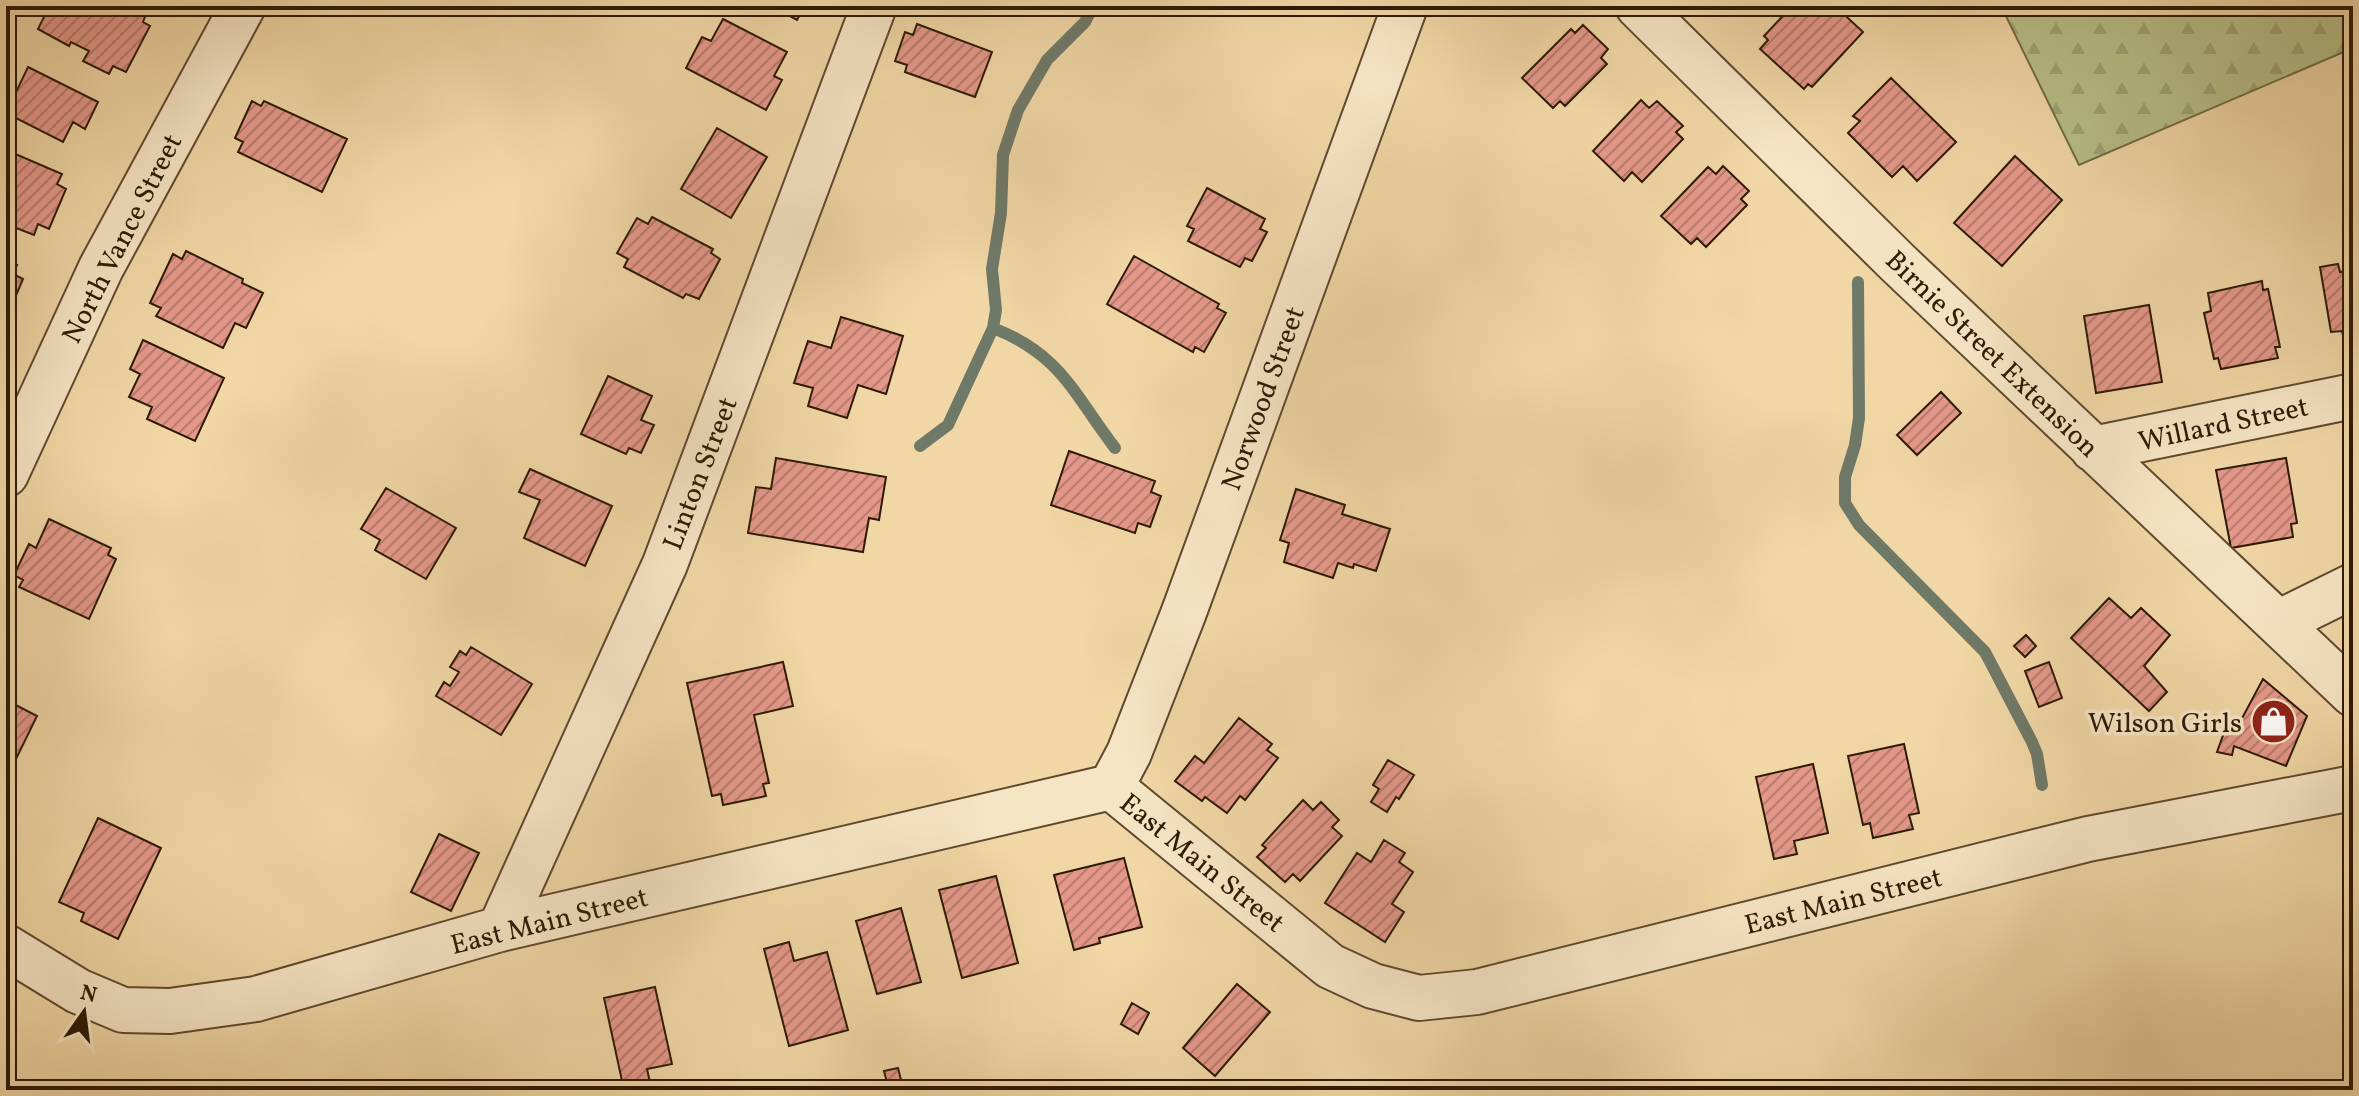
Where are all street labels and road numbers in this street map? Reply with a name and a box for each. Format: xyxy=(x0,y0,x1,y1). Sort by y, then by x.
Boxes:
street label: North Vance Street xyxy=(53,127,193,351)
street label: Birnie Street Extension xyxy=(1876,242,2107,467)
street label: Norwood Street xyxy=(1213,301,1316,496)
street label: Willard Street xyxy=(2135,388,2312,462)
street label: Linton Street xyxy=(654,392,748,556)
street label: East Main Street xyxy=(1111,785,1292,943)
street label: East Main Street xyxy=(1741,859,1946,946)
street label: East Main Street xyxy=(447,879,652,966)

